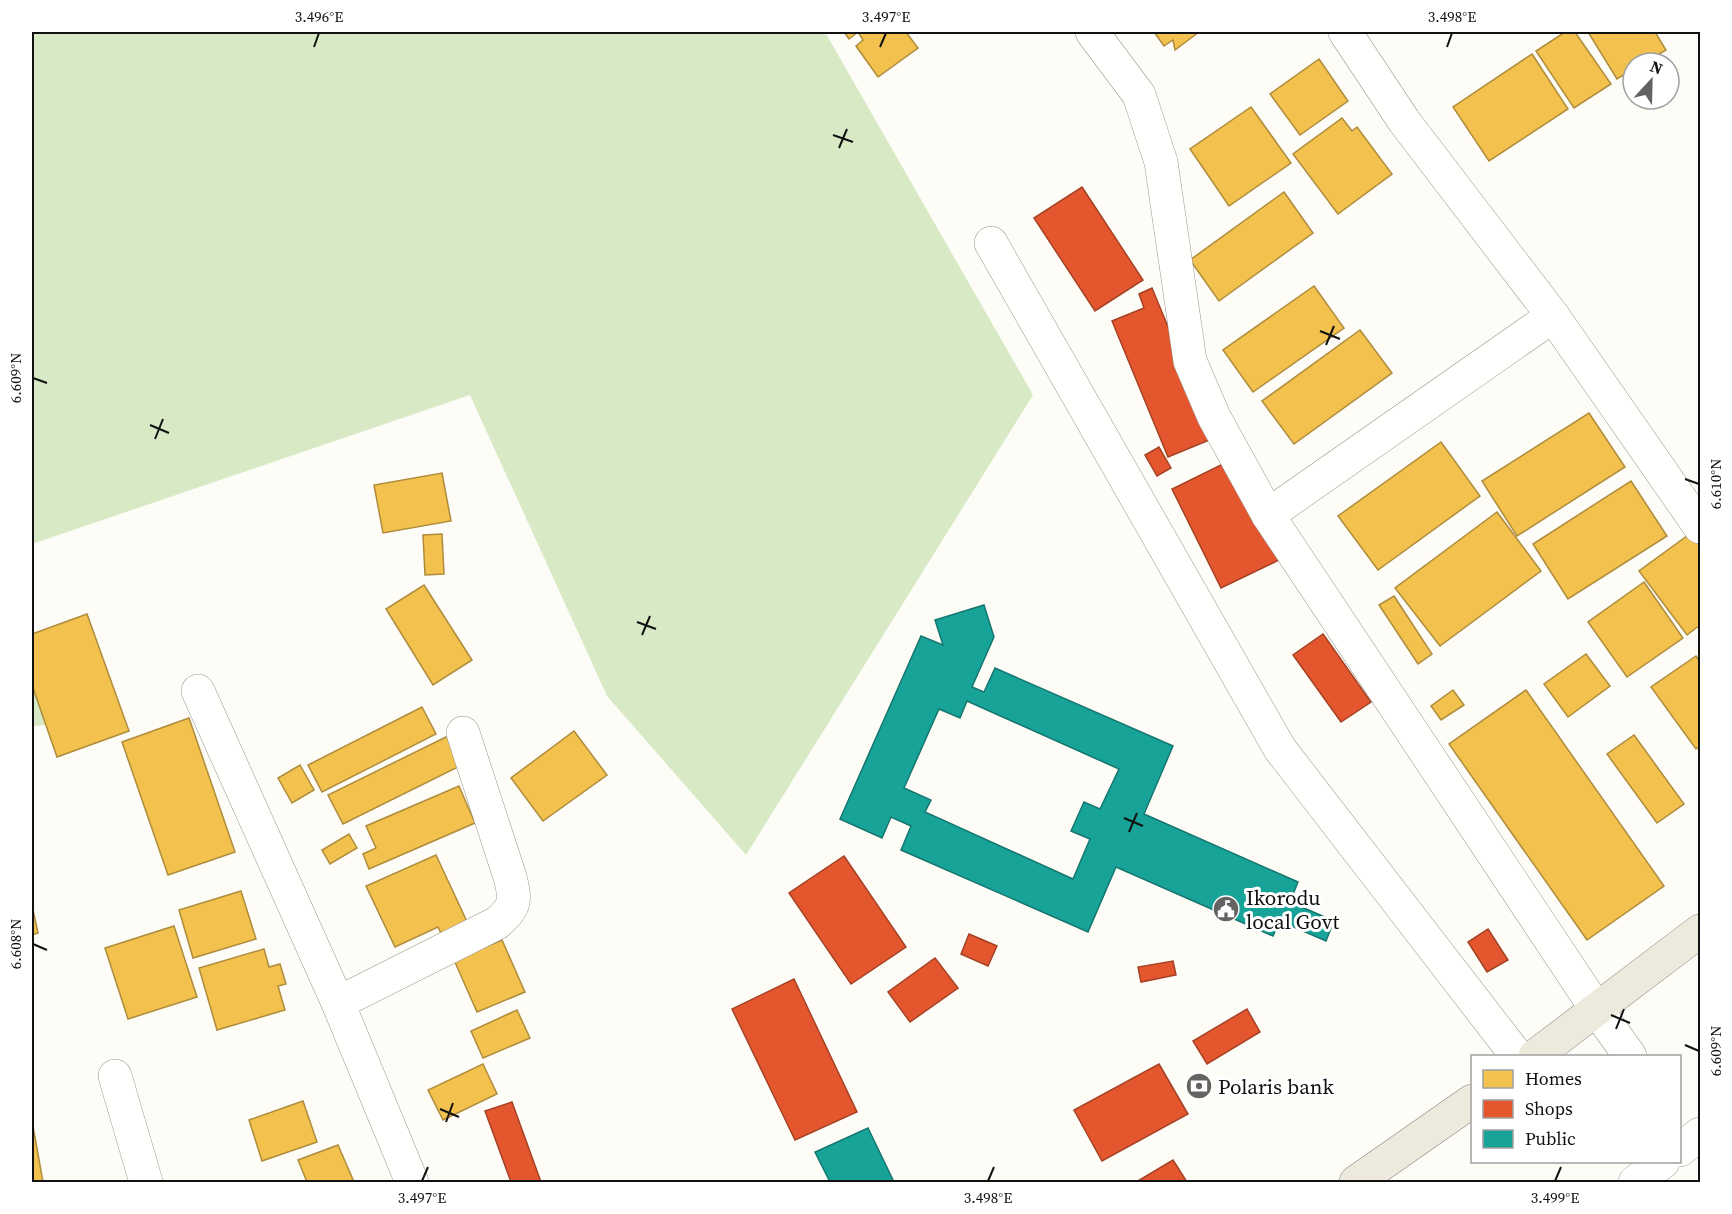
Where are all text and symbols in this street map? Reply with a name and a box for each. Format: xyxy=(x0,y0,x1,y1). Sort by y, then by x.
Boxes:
text: 3.496°E xyxy=(295,6,343,27)
text: 3.497°E xyxy=(862,6,910,27)
text: 3.498°E xyxy=(1428,6,1476,27)
north arrow xyxy=(1621,51,1681,111)
text: N xyxy=(1647,55,1666,80)
text: 6.609°N xyxy=(5,353,26,403)
text: 6.610°N xyxy=(1705,459,1726,509)
place label: Ikorodu local Govt xyxy=(1246,883,1340,936)
public building icon: Ikorodu local Govt xyxy=(1211,894,1241,924)
text: 6.608°N xyxy=(5,919,26,969)
text: 6.609°N xyxy=(1705,1026,1726,1076)
legend xyxy=(1471,1055,1681,1163)
text: Homes xyxy=(1525,1066,1582,1091)
bank icon: Polaris bank xyxy=(1184,1071,1214,1101)
place label: Polaris bank xyxy=(1218,1072,1334,1101)
text: Shops xyxy=(1525,1096,1573,1121)
text: Public xyxy=(1525,1126,1576,1151)
text: 3.497°E xyxy=(398,1187,446,1208)
text: 3.498°E xyxy=(964,1187,1012,1208)
text: 3.499°E xyxy=(1531,1187,1579,1208)

